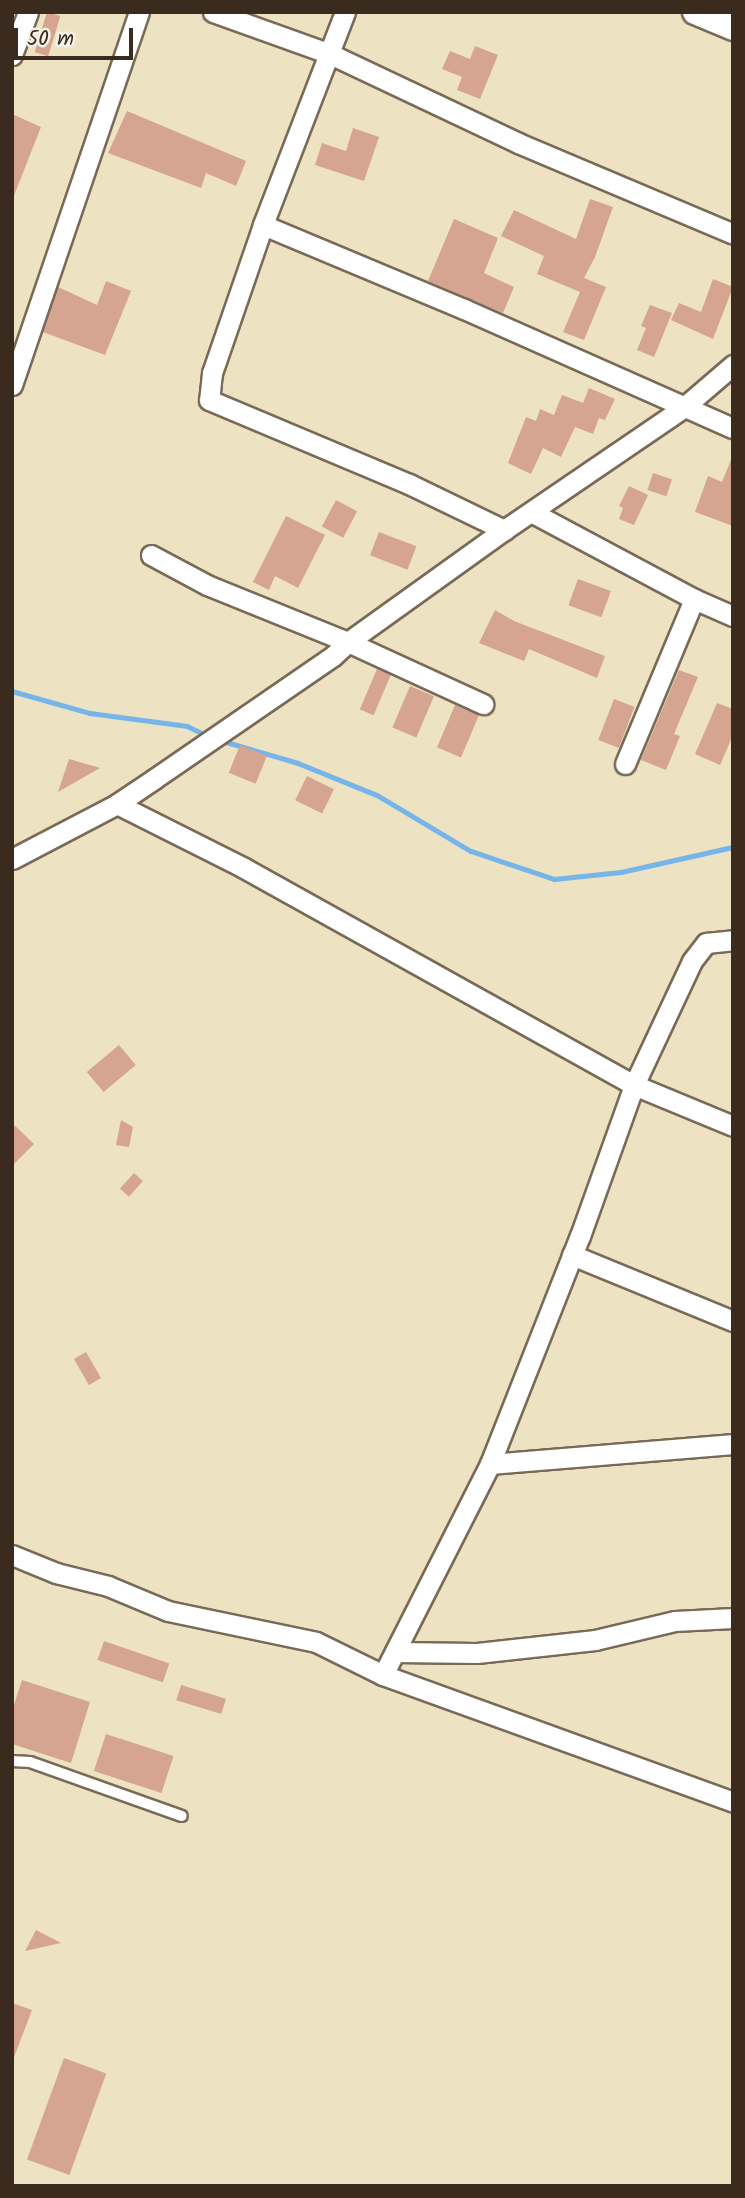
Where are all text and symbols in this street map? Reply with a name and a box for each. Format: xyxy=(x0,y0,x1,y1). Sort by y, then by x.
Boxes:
scale bar xyxy=(18,14,136,58)
text: 50 m xyxy=(27,23,74,56)

